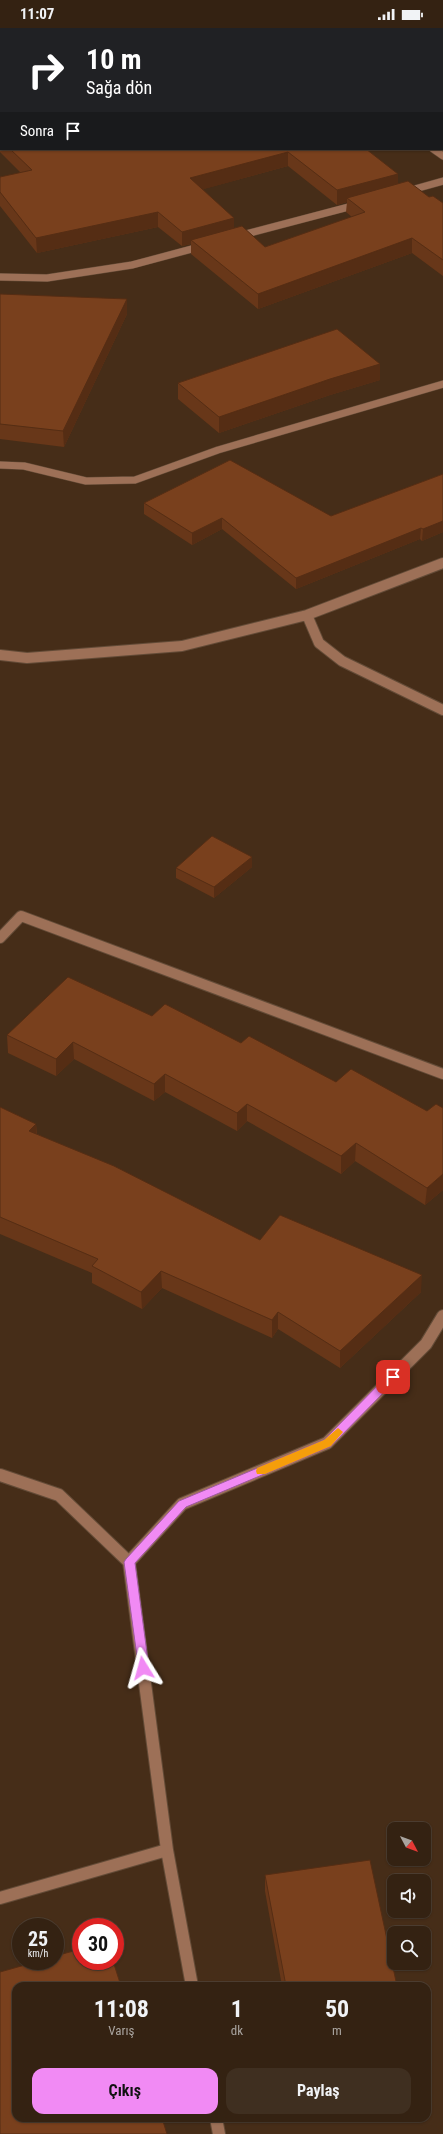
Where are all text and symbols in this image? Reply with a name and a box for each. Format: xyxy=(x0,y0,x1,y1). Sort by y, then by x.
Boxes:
text: 11:07 xyxy=(20,5,54,23)
text: 10 m xyxy=(86,43,142,76)
icon: right xyxy=(20,44,72,96)
text: Sağa dön xyxy=(86,77,152,98)
icon: arrive xyxy=(62,120,84,142)
text: Sonra xyxy=(20,122,54,140)
pin xyxy=(376,1360,410,1394)
icon: arrive xyxy=(382,1366,404,1388)
position arrow xyxy=(122,1647,164,1689)
north arrow xyxy=(387,1822,431,1866)
map controls xyxy=(387,1822,431,1970)
button: sound xyxy=(387,1874,431,1918)
speed limit sign: 30 xyxy=(72,1918,124,1970)
button: search xyxy=(387,1926,431,1970)
text: 25 xyxy=(28,1927,48,1951)
text: km/h xyxy=(28,1948,48,1959)
text: 11:08 xyxy=(94,1995,149,2023)
text: 1 xyxy=(231,1995,243,2023)
text: 50 xyxy=(325,1995,349,2023)
text: Varış xyxy=(108,2023,134,2038)
text: dk xyxy=(231,2023,243,2038)
text: m xyxy=(332,2023,342,2038)
button: Çıkış xyxy=(32,2068,218,2114)
button: Paylaş xyxy=(226,2068,411,2114)

